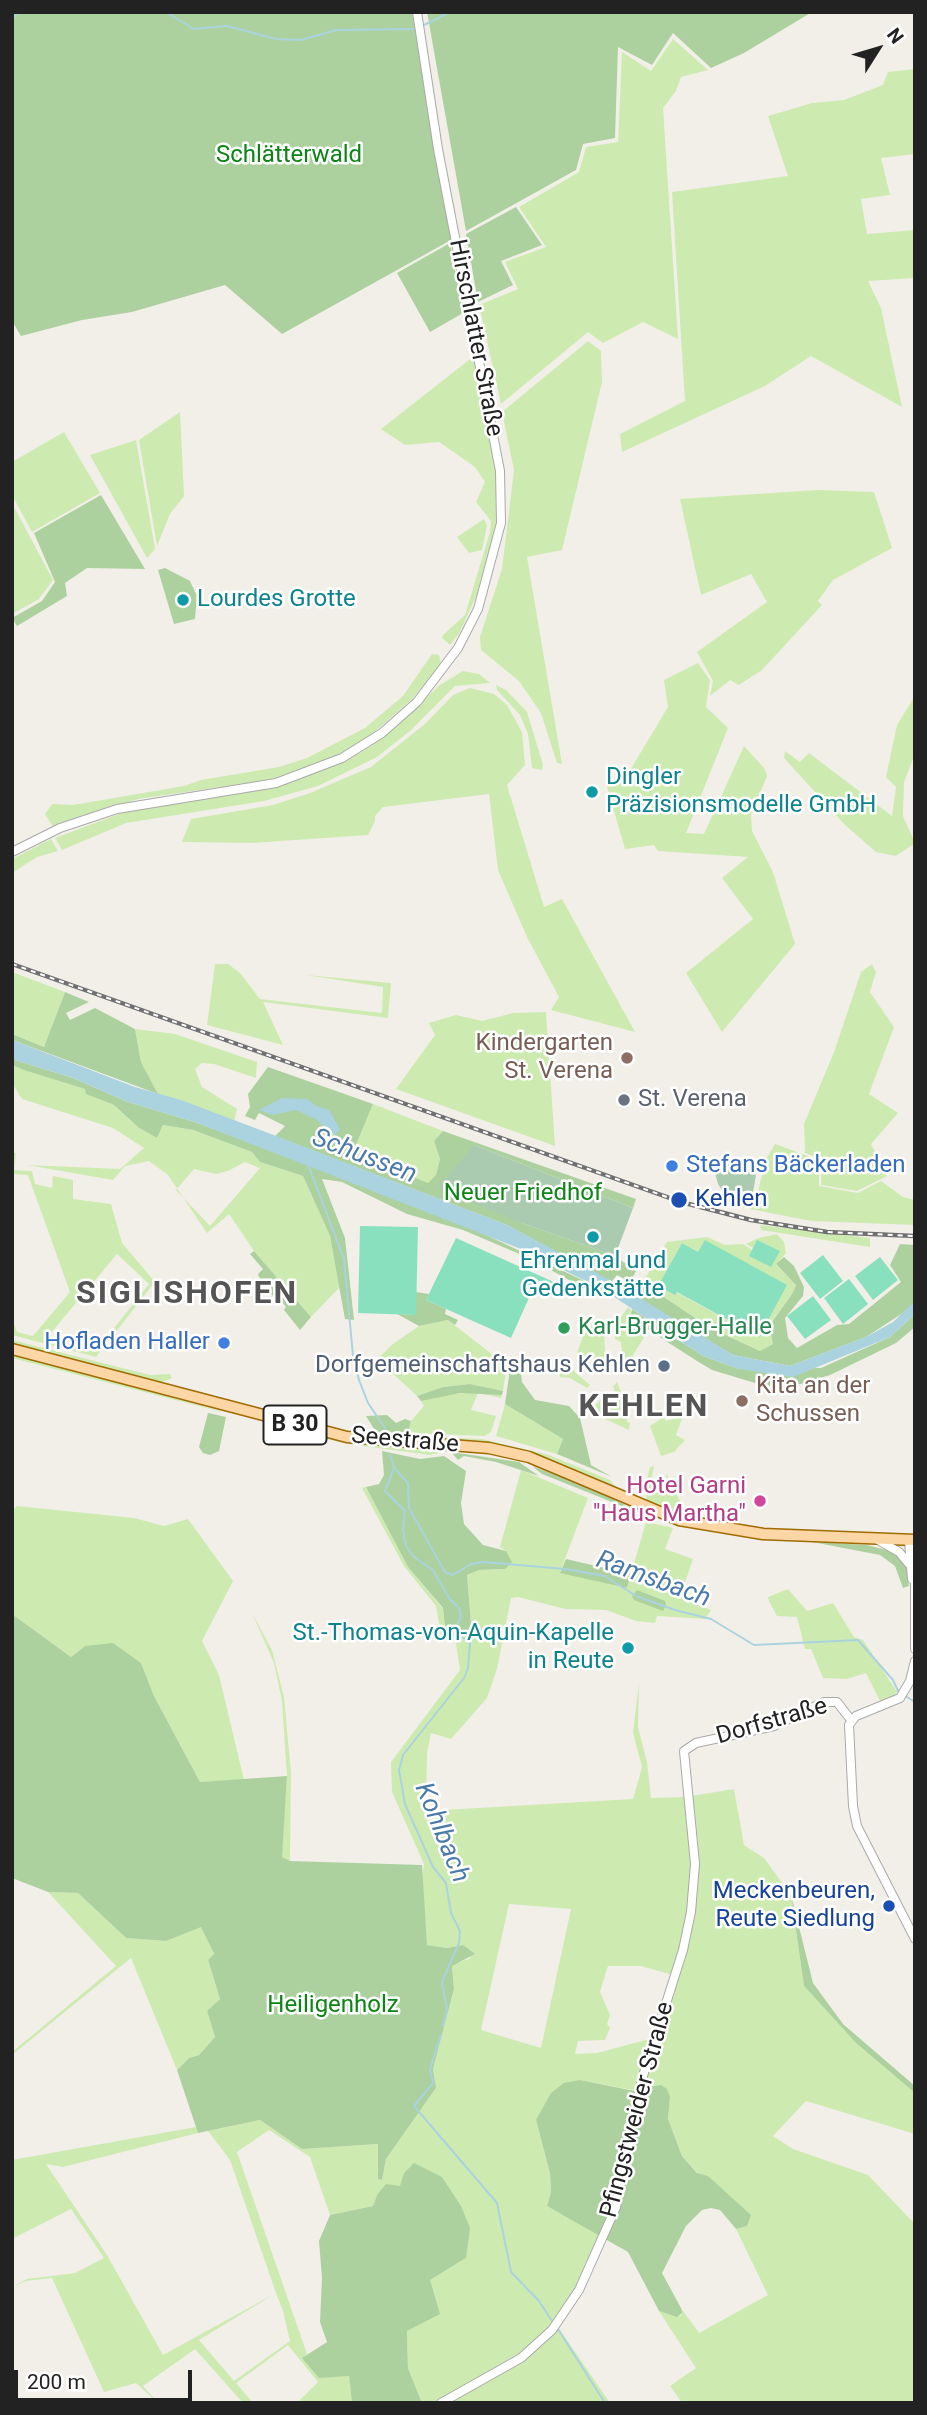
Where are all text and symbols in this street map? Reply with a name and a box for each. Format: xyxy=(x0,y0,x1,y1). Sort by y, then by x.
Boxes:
north arrow xyxy=(843,14,913,84)
text: N xyxy=(882,24,908,48)
park label: Schlätterwald xyxy=(216,142,362,170)
street label: Hirschlatter Straße xyxy=(442,237,508,439)
place label: Lourdes Grotte xyxy=(197,586,356,614)
marker: Lourdes Grotte xyxy=(175,592,191,608)
place label: Dingler Präzisionsmodelle GmbH xyxy=(606,764,876,820)
marker: Dingler Präzisionsmodelle GmbH xyxy=(584,784,600,800)
place label: Kindergarten St. Verena xyxy=(476,1030,613,1086)
marker: Kindergarten St. Verena xyxy=(619,1050,635,1066)
place label: St. Verena xyxy=(638,1086,747,1114)
marker: St. Verena xyxy=(616,1092,632,1108)
water label: Schussen xyxy=(307,1123,421,1191)
place label: Stefans Bäckerladen xyxy=(686,1152,906,1180)
marker: Stefans Bäckerladen xyxy=(664,1158,680,1174)
park label: Neuer Friedhof xyxy=(444,1180,602,1208)
place label: Kehlen xyxy=(695,1186,768,1214)
marker: Kehlen xyxy=(669,1190,689,1210)
marker: Ehrenmal und Gedenkstätte xyxy=(585,1229,601,1245)
place label: Ehrenmal und Gedenkstätte xyxy=(520,1248,666,1304)
district label: SIGLISHOFEN xyxy=(77,1276,297,1314)
place label: Karl-Brugger-Halle xyxy=(578,1314,772,1342)
marker: Karl-Brugger-Halle xyxy=(556,1320,572,1336)
place label: Hofladen Haller xyxy=(44,1329,210,1357)
marker: Hofladen Haller xyxy=(216,1335,232,1351)
place label: Dorfgemeinschaftshaus Kehlen xyxy=(315,1352,650,1380)
marker: Dorfgemeinschaftshaus Kehlen xyxy=(656,1358,672,1374)
place label: Kita an der Schussen xyxy=(756,1373,870,1429)
district label: KEHLEN xyxy=(579,1389,709,1427)
marker: Kita an der Schussen xyxy=(734,1393,750,1409)
road number: B 30 xyxy=(264,1406,326,1444)
street label: Seestraße xyxy=(350,1422,460,1460)
place label: Hotel Garni "Haus Martha" xyxy=(593,1473,746,1529)
marker: Hotel Garni "Haus Martha" xyxy=(752,1493,768,1509)
water label: Ramsbach xyxy=(592,1545,714,1615)
place label: St.-Thomas-von-Aquin-Kapelle in Reute xyxy=(293,1620,614,1676)
marker: St.-Thomas-von-Aquin-Kapelle in Reute xyxy=(620,1640,636,1656)
street label: Dorfstraße xyxy=(713,1692,831,1752)
water label: Kohlbach xyxy=(407,1779,475,1887)
place label: Meckenbeuren, Reute Siedlung xyxy=(713,1878,875,1934)
marker: Meckenbeuren, Reute Siedlung xyxy=(881,1898,897,1914)
park label: Heiligenholz xyxy=(267,1992,399,2020)
street label: Pfingstweider Straße xyxy=(595,1999,681,2221)
scale bar xyxy=(18,2356,196,2400)
text: 200 m xyxy=(27,2370,86,2394)

